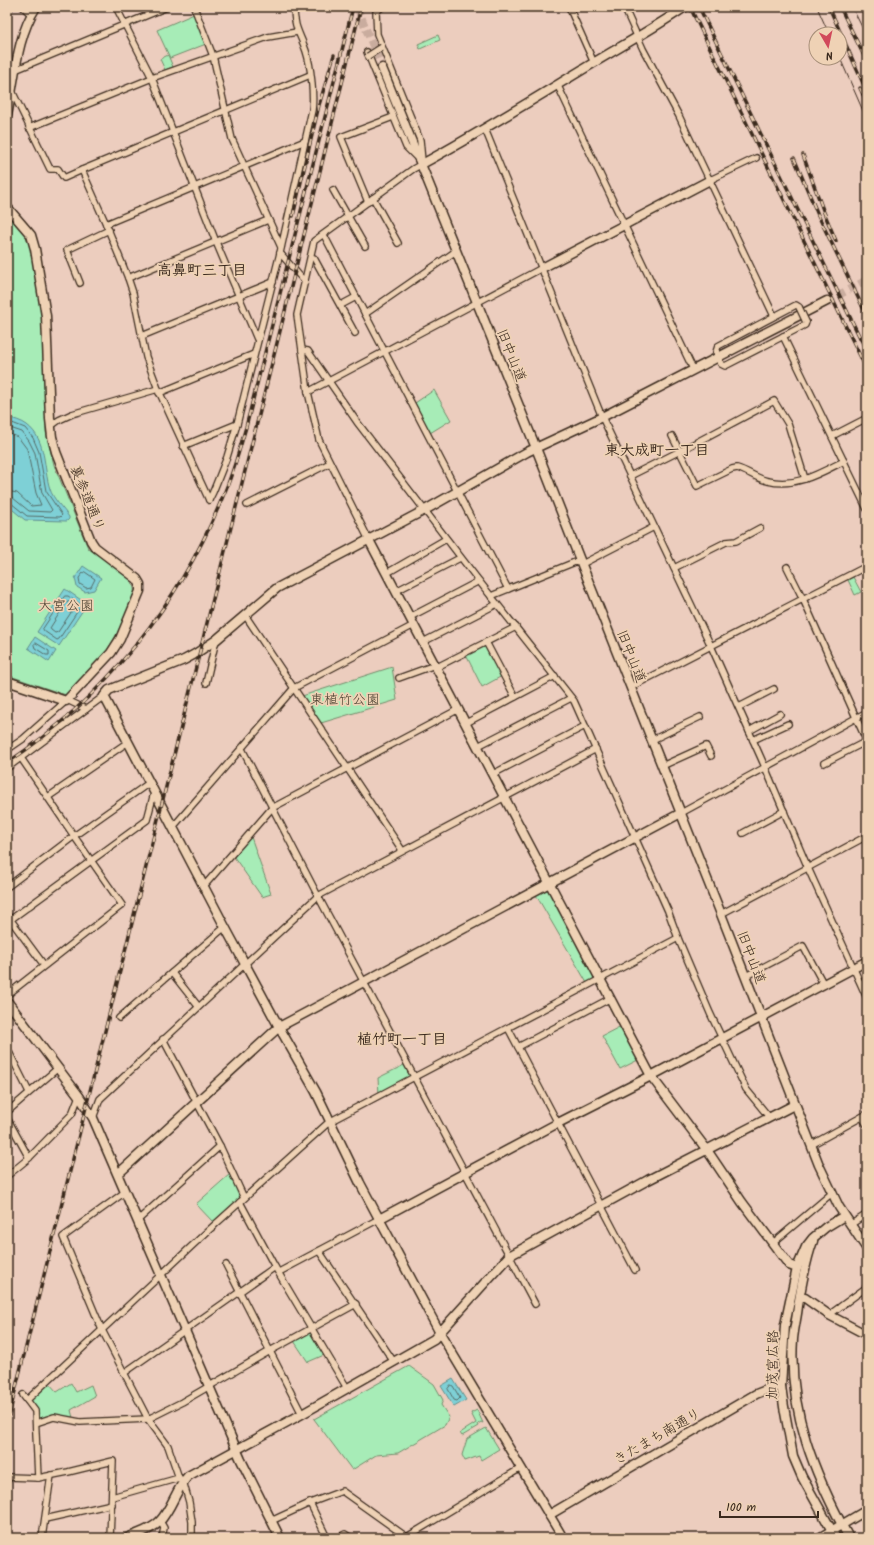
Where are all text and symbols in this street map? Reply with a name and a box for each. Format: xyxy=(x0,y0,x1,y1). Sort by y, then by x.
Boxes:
north arrow xyxy=(808,26,848,66)
text: N xyxy=(825,45,834,64)
district label: 高鼻町三丁目 xyxy=(157,259,247,283)
street label: 旧中山道 xyxy=(490,325,532,385)
district label: 東大成町一丁目 xyxy=(604,439,710,463)
street label: 裏参道通り xyxy=(64,462,110,535)
park label: 大宮公園 xyxy=(38,595,94,617)
street label: 旧中山道 xyxy=(610,626,652,686)
park label: 東植竹公園 xyxy=(310,689,380,711)
street label: 旧中山道 xyxy=(731,927,771,987)
district label: 植竹町一丁目 xyxy=(357,1028,447,1052)
street label: 加茂宮広路 xyxy=(761,1330,785,1400)
street label: きたまち南通り xyxy=(610,1403,705,1471)
scale bar xyxy=(720,1493,818,1519)
text: 100 m xyxy=(726,1498,757,1517)

